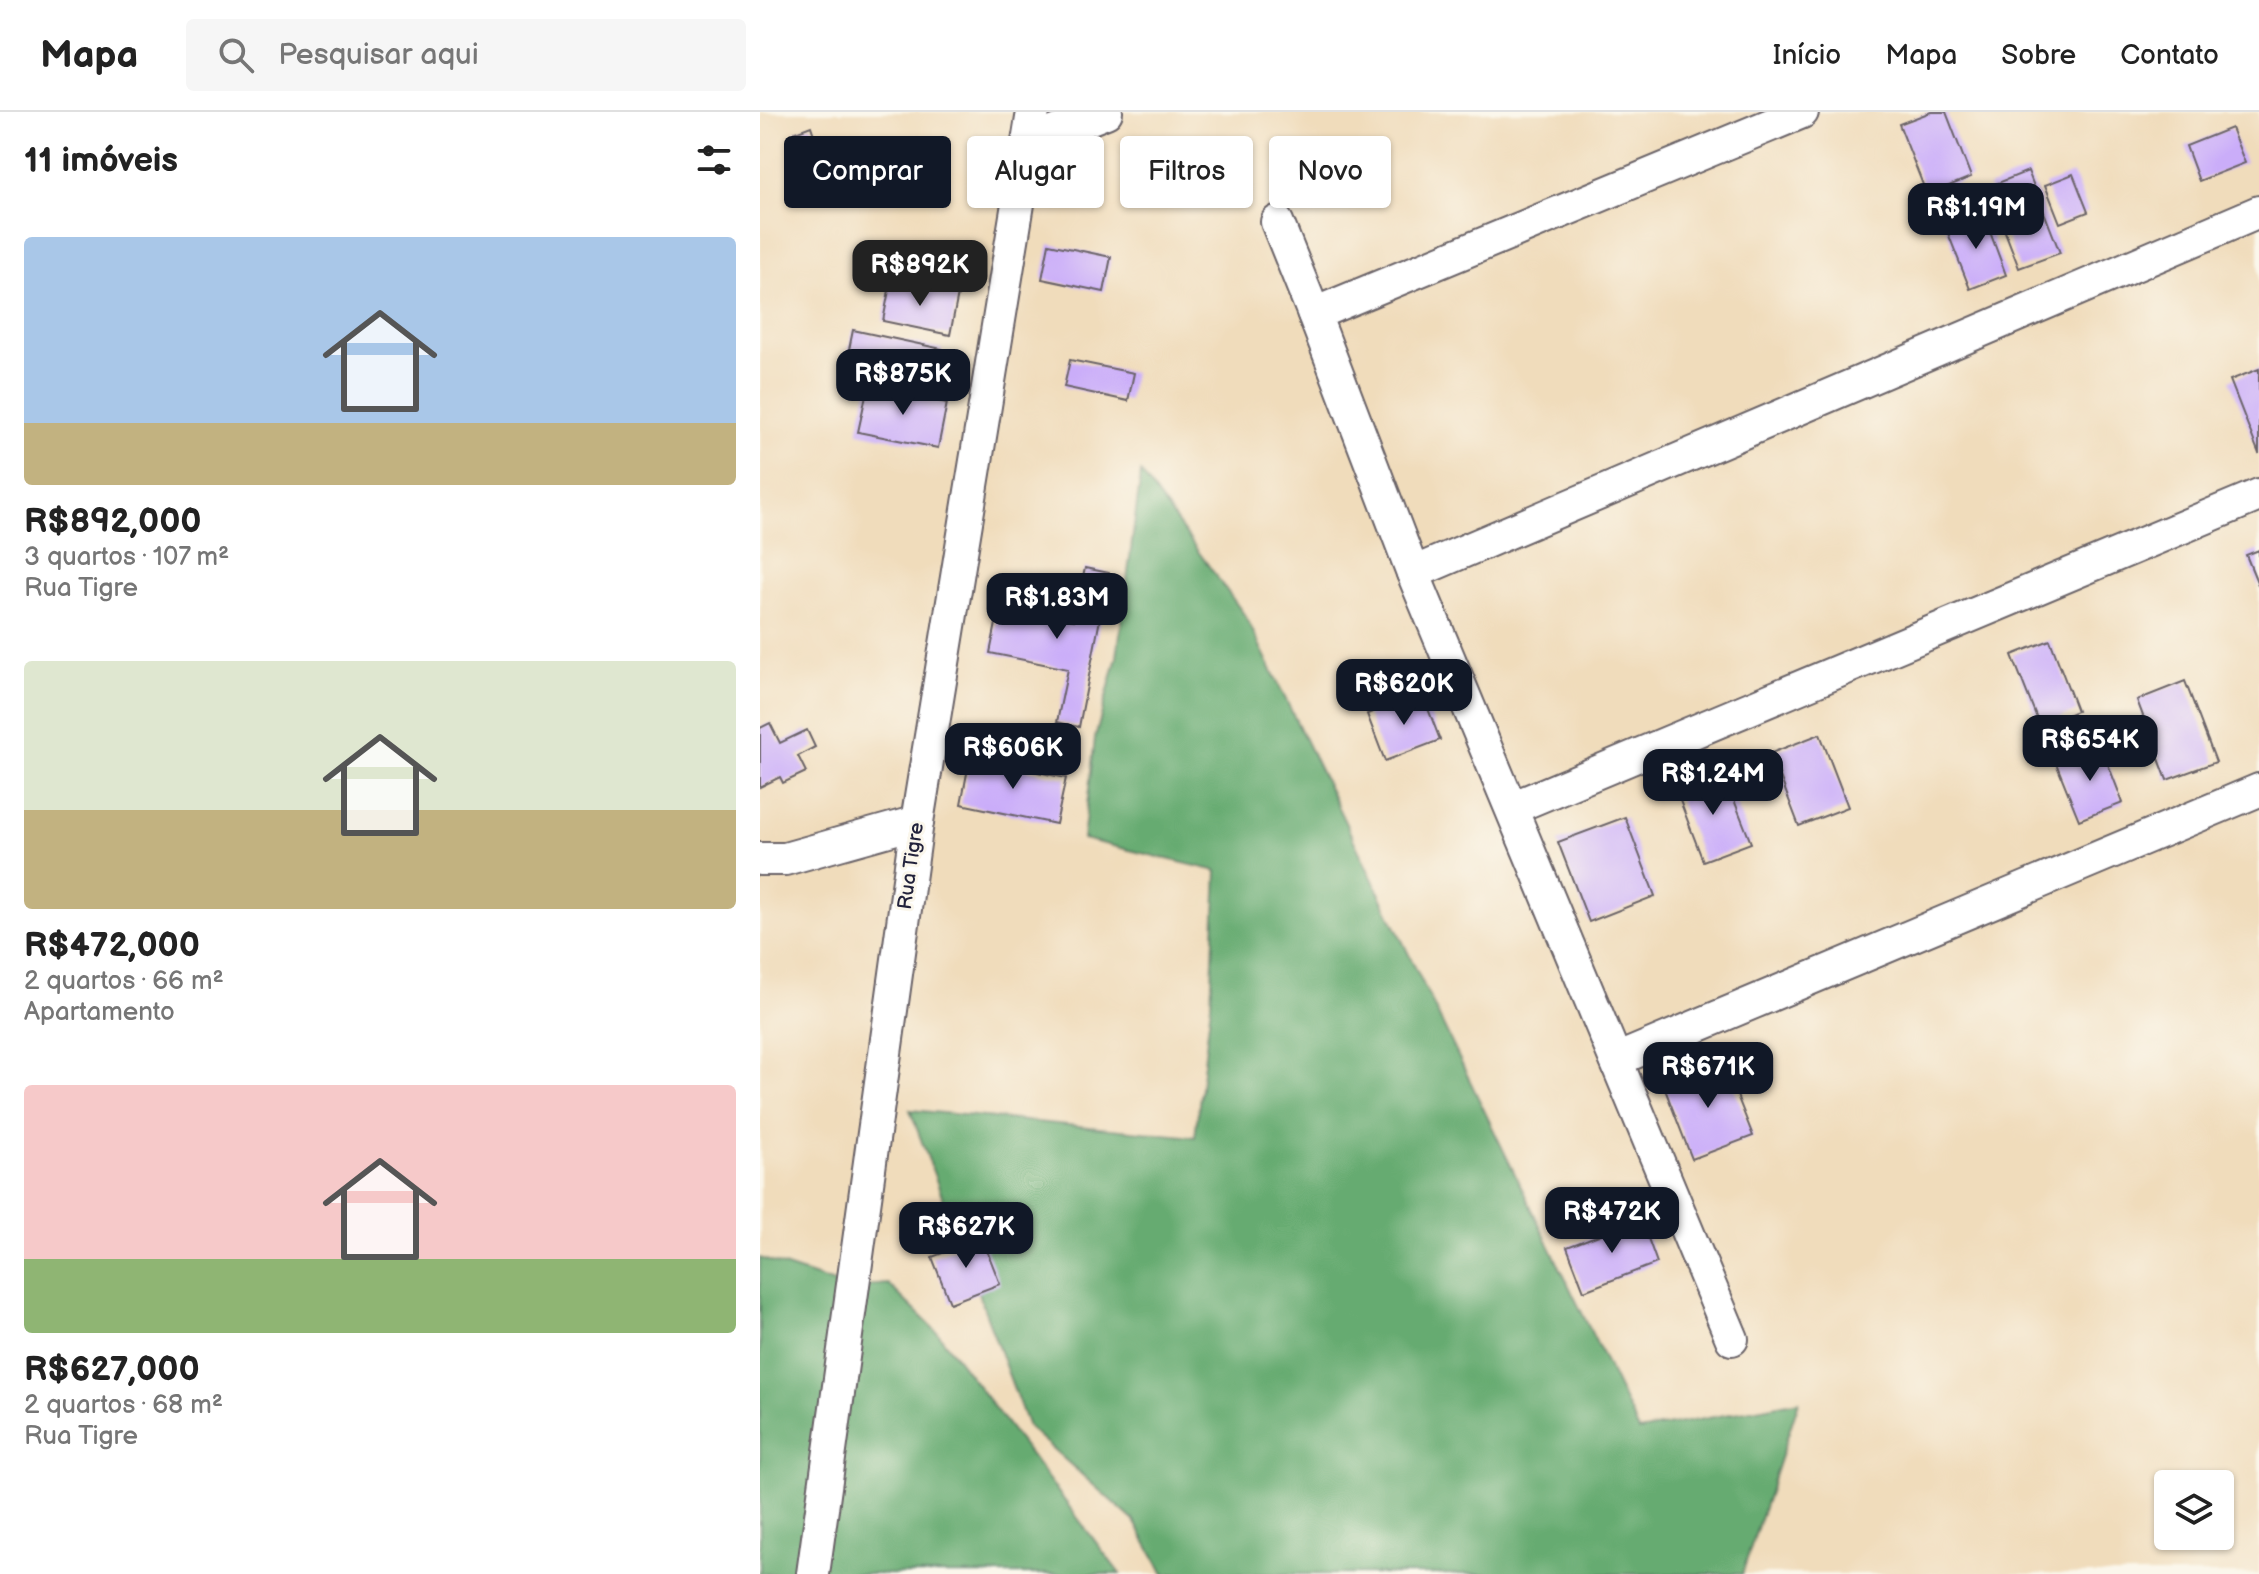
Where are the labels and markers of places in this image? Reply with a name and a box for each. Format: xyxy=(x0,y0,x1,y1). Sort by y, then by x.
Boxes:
pin: R$1.19M xyxy=(1902,183,2050,251)
pin: R$892K xyxy=(855,240,985,308)
pin: R$875K xyxy=(838,349,968,417)
pin: R$1.83M xyxy=(983,573,1131,641)
pin: R$620K xyxy=(1339,659,1469,727)
pin: R$654K xyxy=(2025,715,2155,783)
pin: R$606K xyxy=(948,723,1078,791)
pin: R$1.24M xyxy=(1639,749,1787,817)
pin: R$671K xyxy=(1643,1042,1773,1110)
pin: R$472K xyxy=(1547,1187,1677,1255)
pin: R$627K xyxy=(901,1202,1031,1270)

